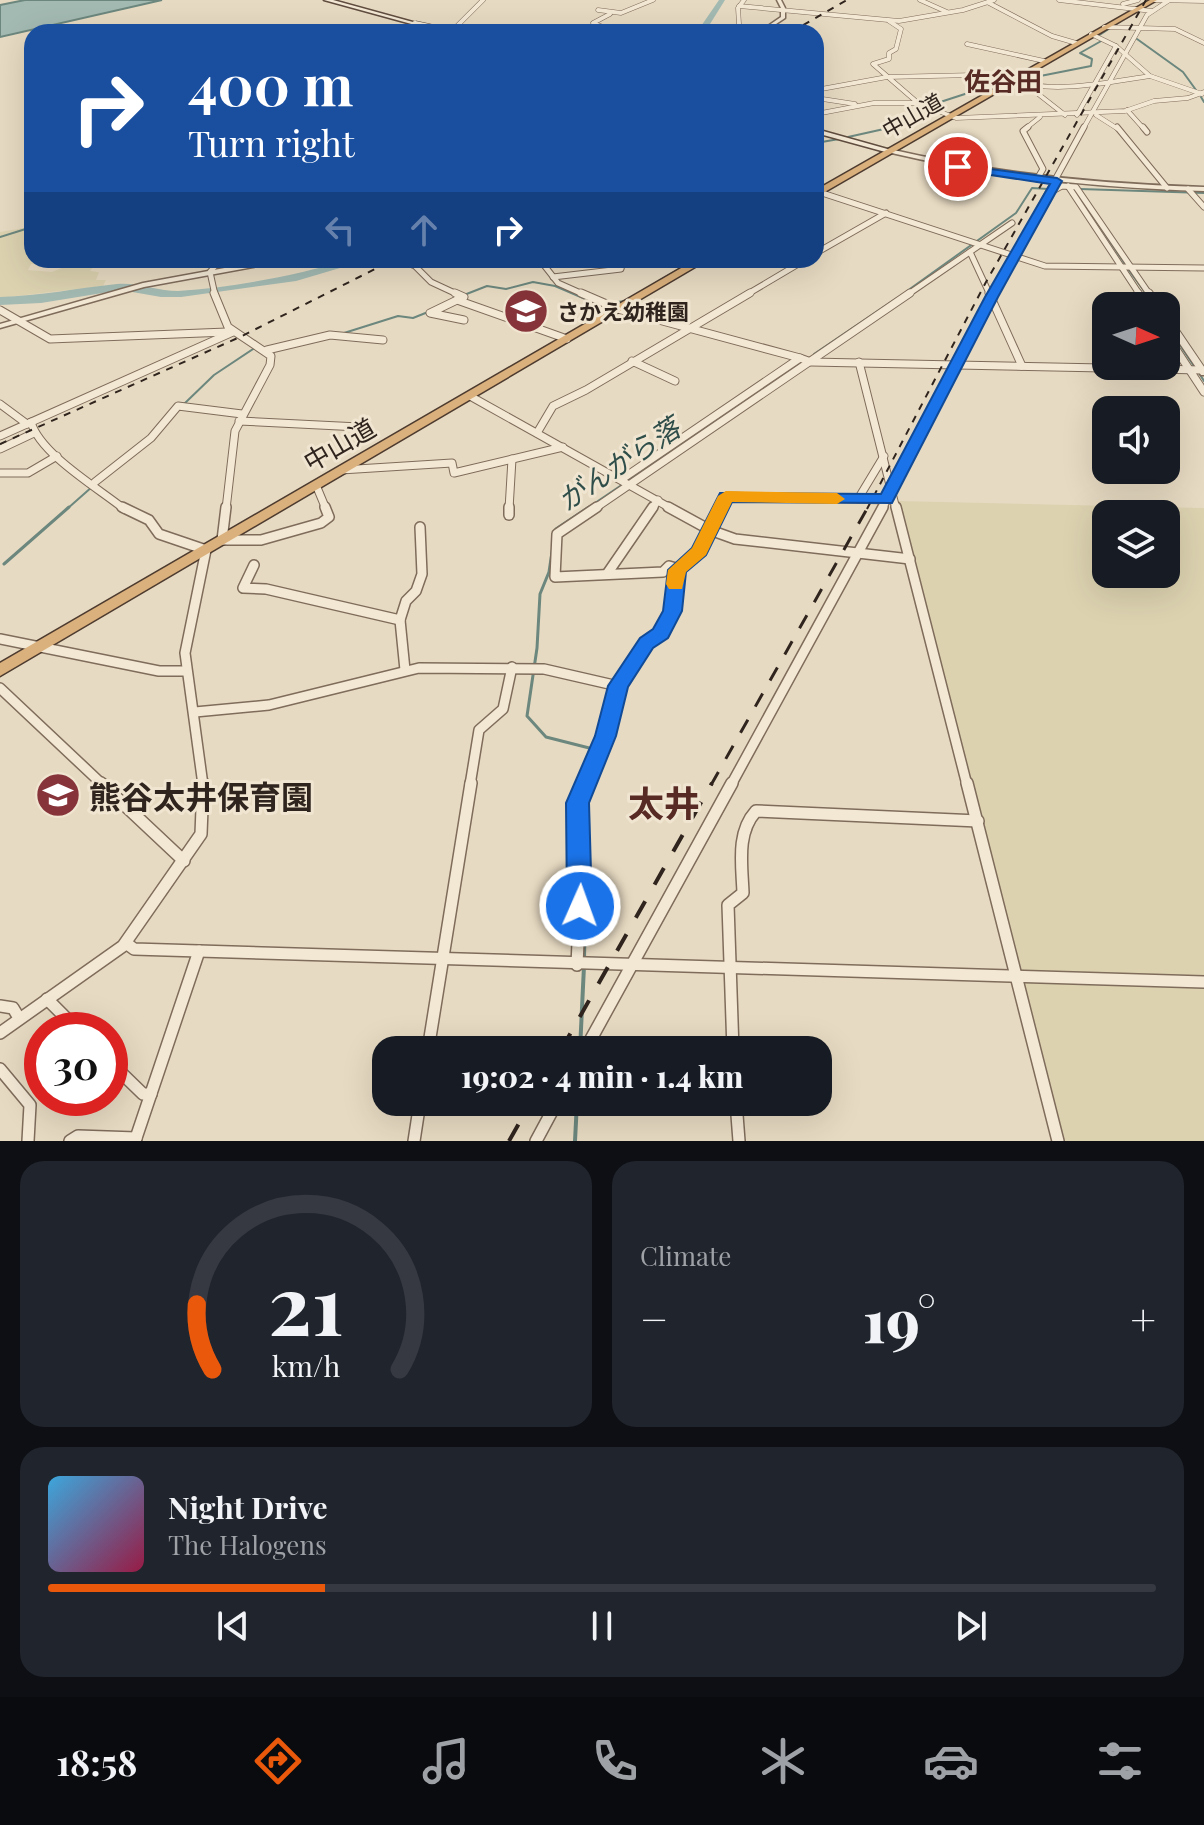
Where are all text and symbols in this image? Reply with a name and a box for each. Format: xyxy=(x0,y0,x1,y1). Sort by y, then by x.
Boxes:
text: 400 m xyxy=(188,46,354,121)
icon: right xyxy=(56,56,160,160)
district label: 佐谷田 xyxy=(964,63,1042,98)
street label: 中山道 xyxy=(876,86,948,144)
text: Turn right xyxy=(188,118,355,166)
pin xyxy=(924,133,992,201)
icon: arrive xyxy=(936,145,980,189)
icon: left xyxy=(318,208,362,252)
icon: ahead xyxy=(402,208,446,252)
icon: right xyxy=(486,208,530,252)
school or university icon: さかえ幼稚園 xyxy=(502,287,550,335)
north arrow xyxy=(1092,292,1180,380)
map controls xyxy=(1092,292,1180,588)
place label: さかえ幼稚園 xyxy=(557,296,689,326)
button: sound xyxy=(1092,396,1180,484)
water label: がんがら落 xyxy=(550,406,690,517)
street label: 中山道 xyxy=(296,409,382,479)
button: layers xyxy=(1092,500,1180,588)
school or university icon: 熊谷太井保育園 xyxy=(34,771,82,819)
place label: 熊谷太井保育園 xyxy=(89,774,313,817)
district label: 太井 xyxy=(628,778,700,826)
position arrow xyxy=(538,864,622,948)
speed limit sign: 30 xyxy=(24,1012,128,1116)
text: 19:02 · 4 min · 1.4 km xyxy=(461,1056,743,1096)
text: Climate xyxy=(640,1238,731,1273)
text: 21 xyxy=(268,1246,344,1357)
text: 19° xyxy=(863,1278,936,1358)
text: − xyxy=(640,1288,668,1347)
text: + xyxy=(1130,1288,1156,1347)
text: km/h xyxy=(272,1346,340,1384)
text: Night Drive xyxy=(168,1487,328,1527)
text: The Halogens xyxy=(168,1527,327,1562)
icon: previous xyxy=(211,1604,255,1648)
icon: pause xyxy=(580,1604,624,1648)
icon: next xyxy=(949,1604,993,1648)
icon: directions xyxy=(250,1733,306,1789)
icon: music xyxy=(418,1733,474,1789)
icon: phone xyxy=(587,1733,643,1789)
icon: climate xyxy=(755,1733,811,1789)
icon: car xyxy=(923,1733,979,1789)
icon: filters xyxy=(1092,1733,1148,1789)
text: 18:58 xyxy=(56,1737,137,1785)

